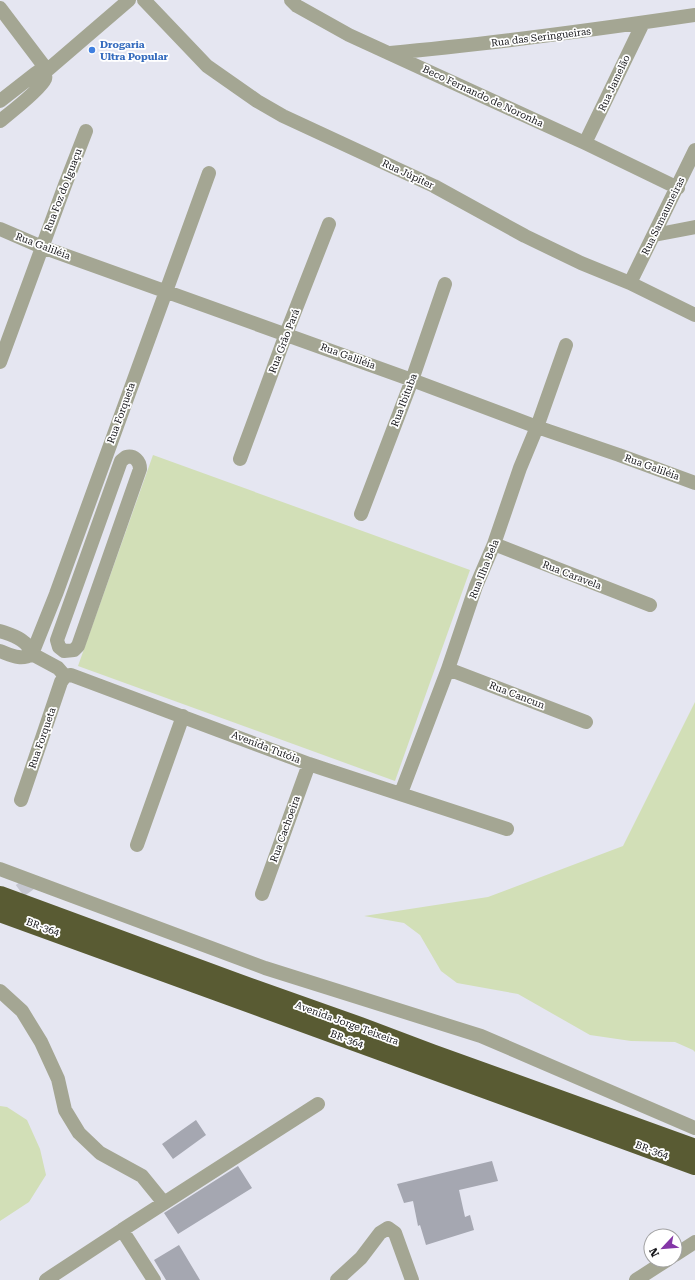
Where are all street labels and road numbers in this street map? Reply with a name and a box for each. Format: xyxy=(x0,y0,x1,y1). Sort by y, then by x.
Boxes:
street label: Rua das Seringueiras xyxy=(490,25,592,49)
street label: Rua Jamelão xyxy=(596,53,632,113)
street label: Beco Fernando de Noronha xyxy=(421,63,546,129)
street label: Rua Foz do Iguaçu xyxy=(42,146,84,233)
street label: Rua Júpiter xyxy=(380,157,436,191)
street label: Rua Samaumeiras xyxy=(639,175,687,257)
street label: Rua Galiléia xyxy=(14,231,72,262)
street label: Rua Grão Pará xyxy=(267,307,301,375)
street label: Rua Galiléia xyxy=(319,341,378,371)
street label: Rua Ibituba xyxy=(389,371,419,428)
street label: Rua Forqueta xyxy=(105,381,137,445)
street label: Rua Galiléia xyxy=(623,452,682,482)
street label: Rua Ilha Bela xyxy=(467,537,501,600)
street label: Rua Caravela xyxy=(541,559,604,591)
street label: Rua Cancun xyxy=(488,679,547,711)
street label: Rua Forqueta xyxy=(26,705,58,770)
street label: Avenida Tutóia xyxy=(230,729,303,765)
street label: Rua Cachoeira xyxy=(268,794,302,864)
street label: BR-364 xyxy=(25,916,62,938)
street label: Avenida Jorge Teixeira xyxy=(294,999,401,1047)
street label: BR-364 xyxy=(329,1028,366,1050)
street label: BR-364 xyxy=(634,1139,671,1161)

